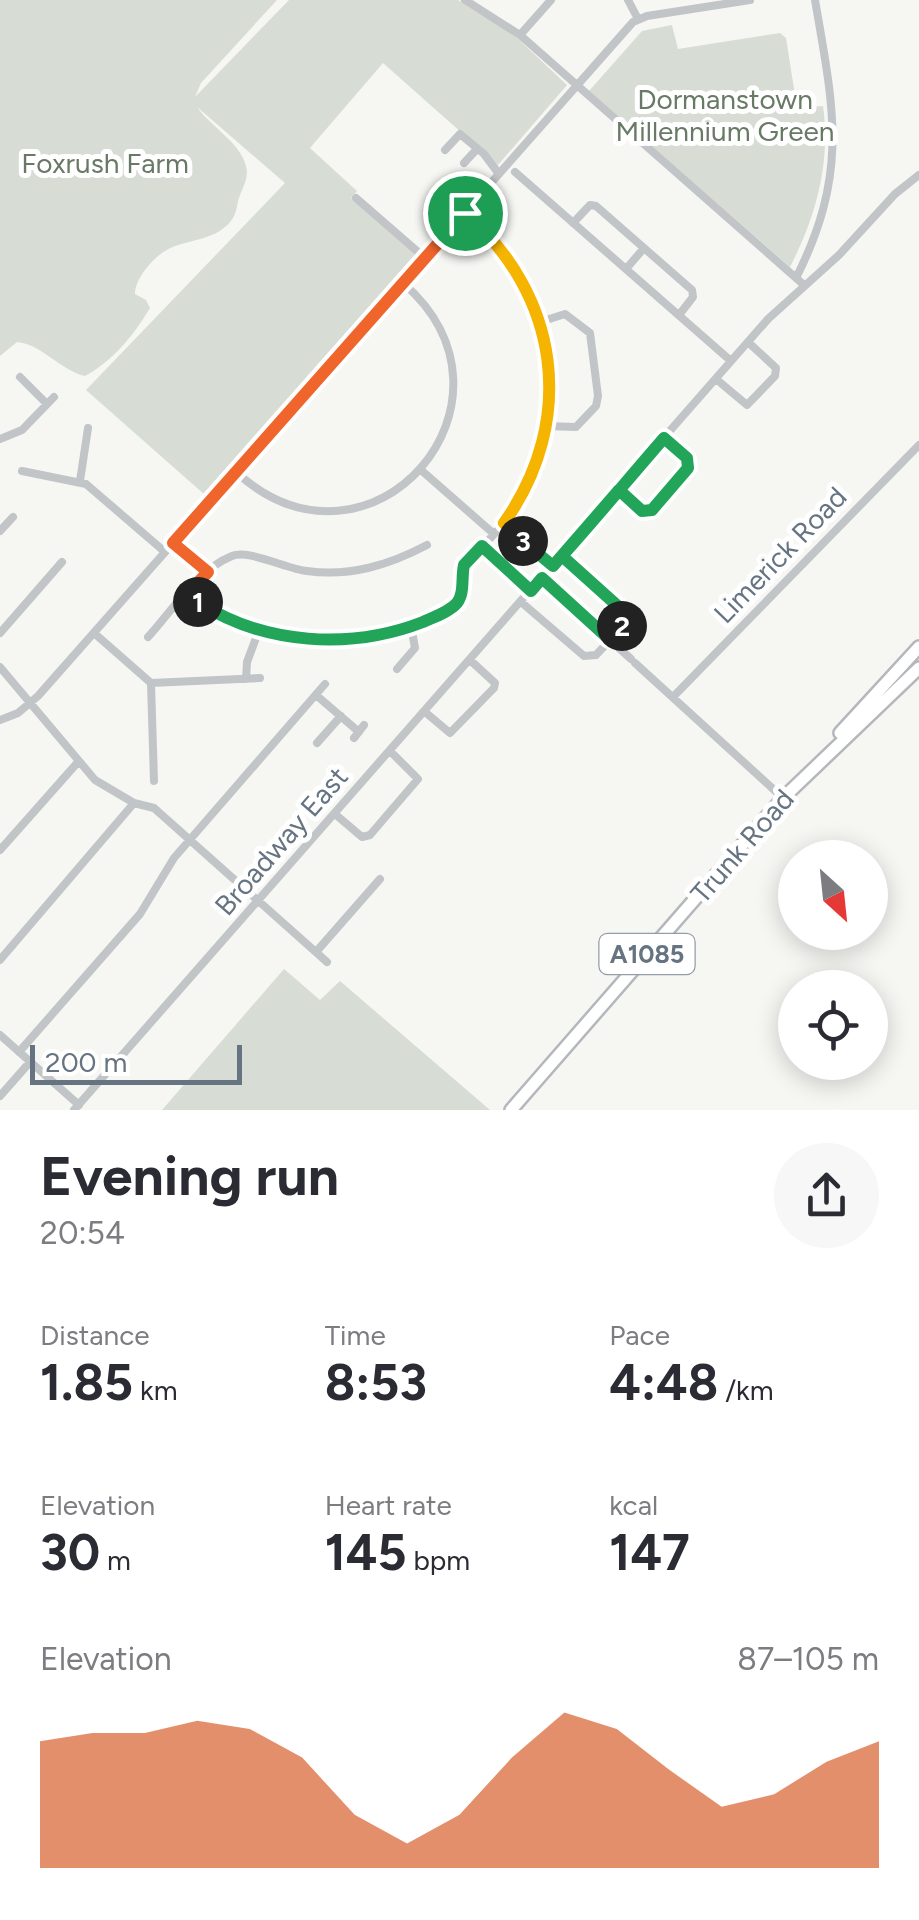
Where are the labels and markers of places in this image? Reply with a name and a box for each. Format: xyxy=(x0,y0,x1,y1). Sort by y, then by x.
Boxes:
pin xyxy=(423,171,508,256)
pin: 3 xyxy=(498,516,548,566)
pin: 1 xyxy=(173,577,223,627)
pin: 2 xyxy=(597,601,647,651)

